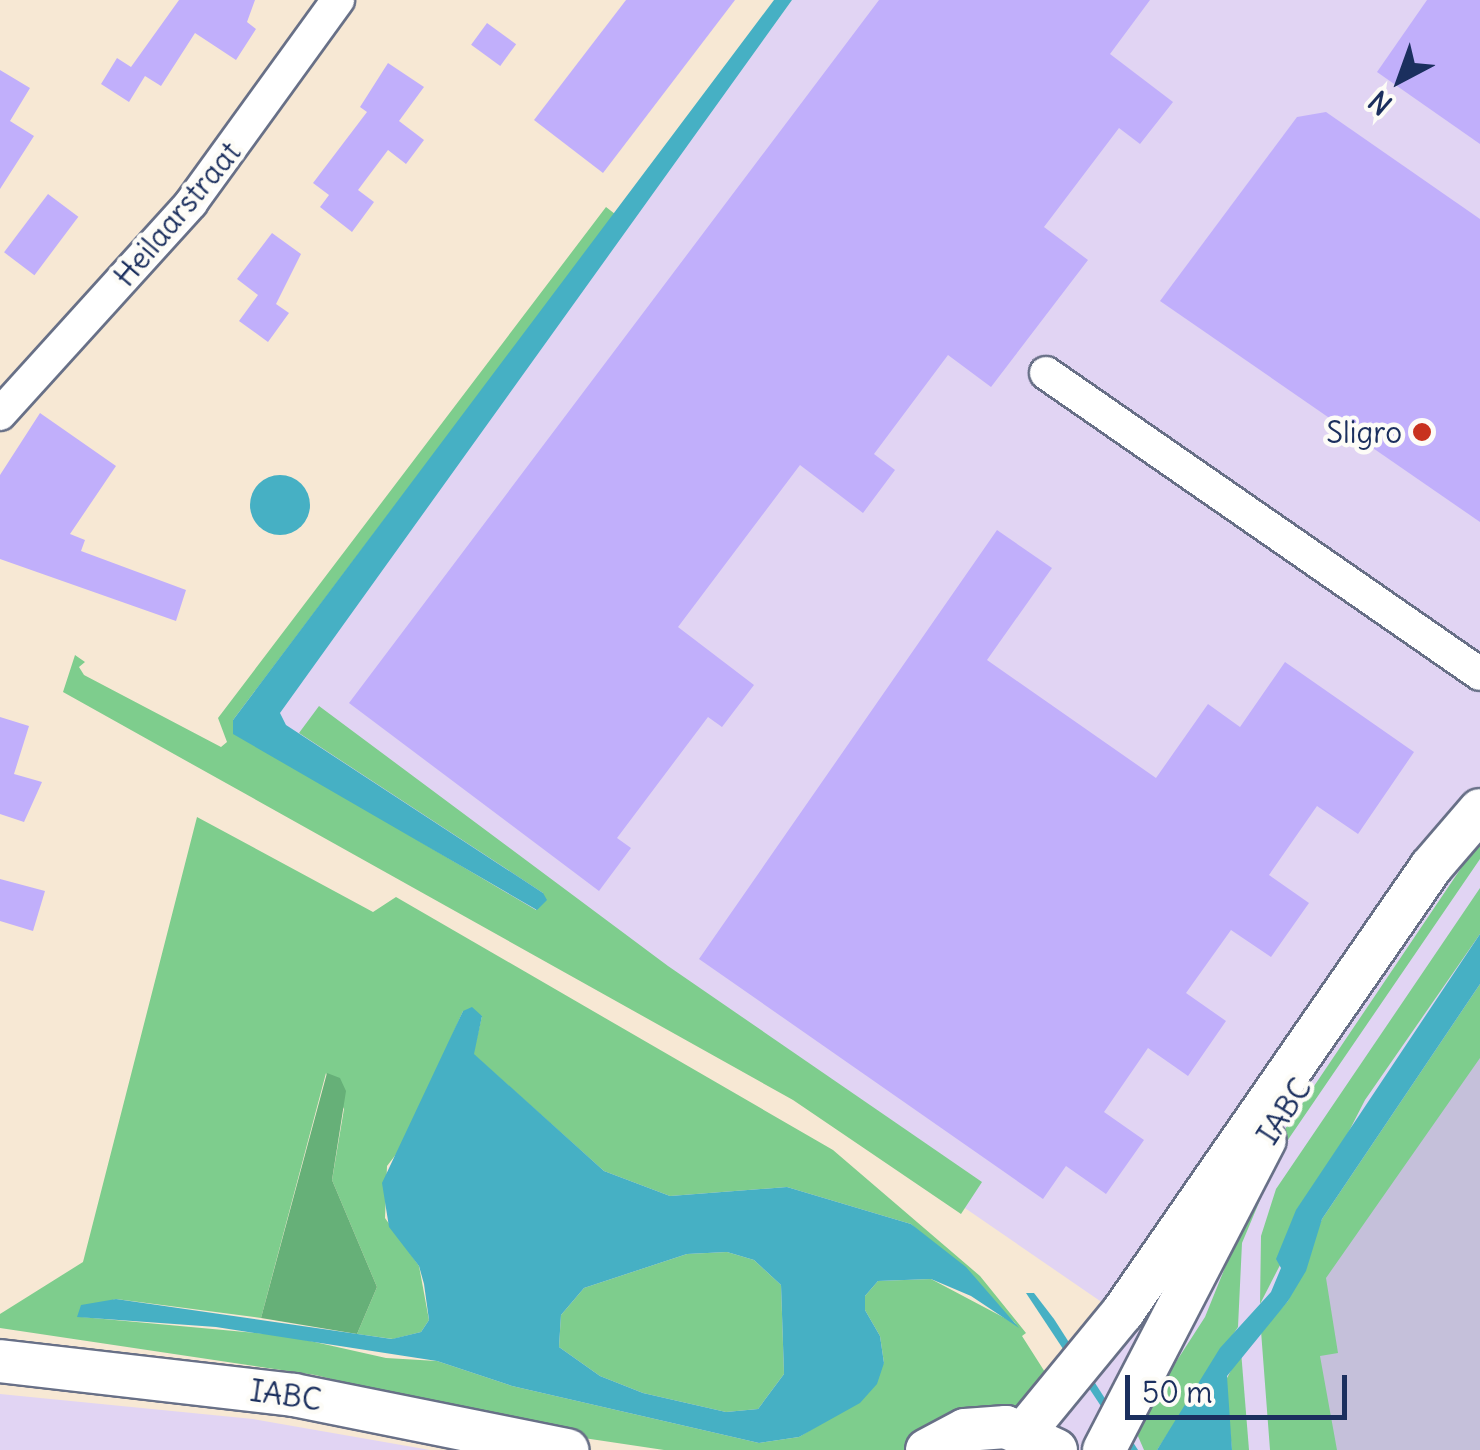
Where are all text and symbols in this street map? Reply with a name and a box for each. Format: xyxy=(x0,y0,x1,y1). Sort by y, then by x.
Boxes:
north arrow xyxy=(1350,30,1450,130)
text: N xyxy=(1361,83,1399,123)
street label: Heilaarstraat xyxy=(106,135,248,293)
place label: Sligro xyxy=(1326,414,1402,450)
marker: Sligro xyxy=(1411,421,1433,443)
street label: IABC xyxy=(1249,1071,1319,1151)
scale bar xyxy=(1130,1355,1352,1417)
street label: IABC xyxy=(248,1372,324,1418)
text: 50 m xyxy=(1142,1373,1212,1411)

